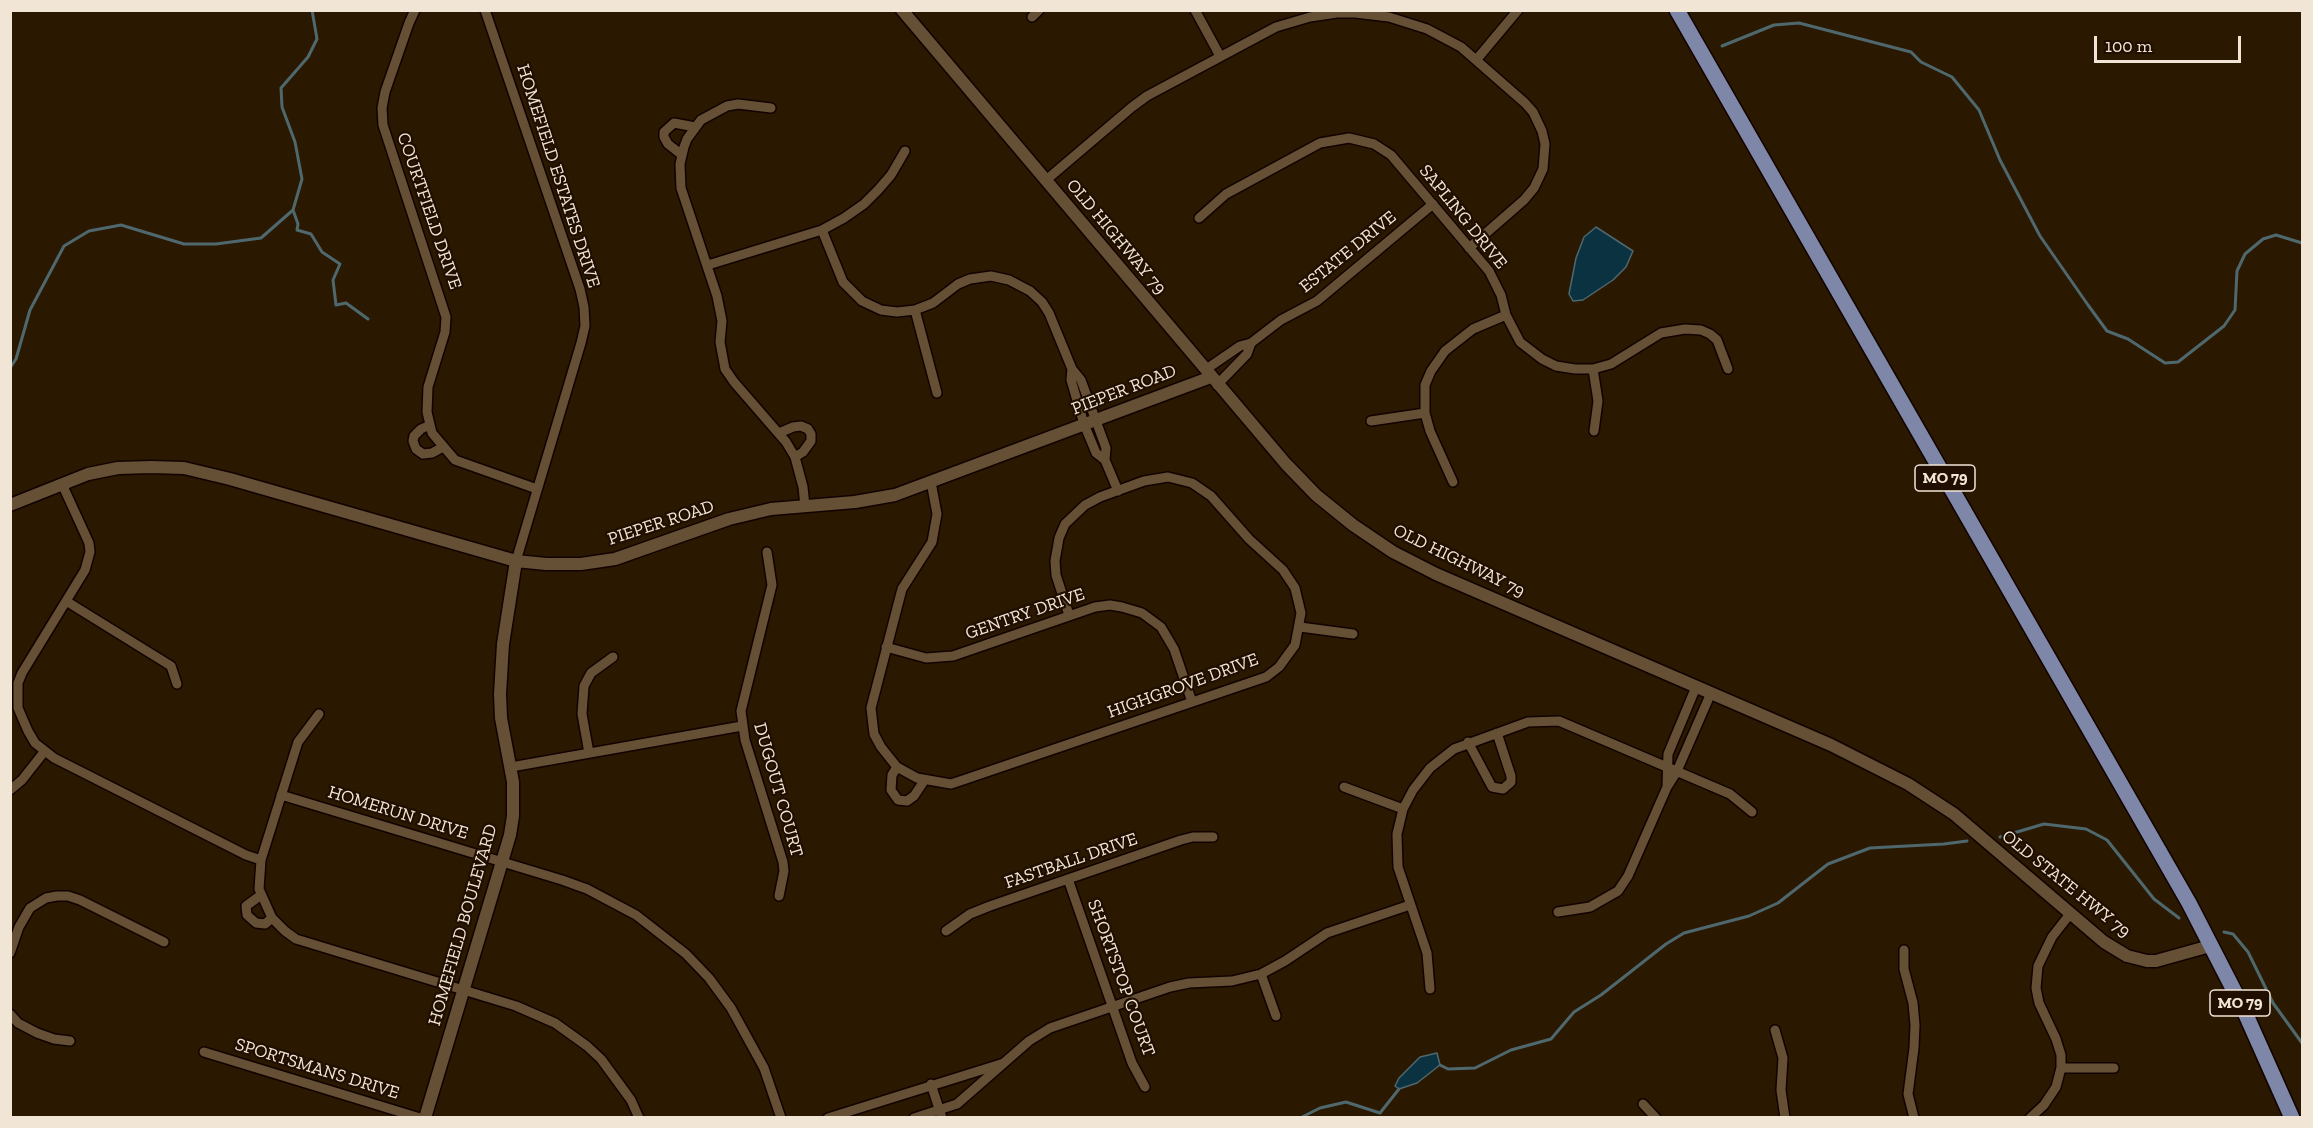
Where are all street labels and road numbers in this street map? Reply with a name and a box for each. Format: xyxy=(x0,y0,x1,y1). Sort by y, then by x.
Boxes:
street label: HOMEFIELD ESTATES DRIVE xyxy=(512,61,604,291)
street label: COURTFIELD DRIVE xyxy=(392,130,466,292)
street label: SAPLING DRIVE xyxy=(1414,160,1512,274)
street label: OLD HIGHWAY 79 xyxy=(1061,175,1171,299)
street label: ESTATE DRIVE xyxy=(1295,206,1401,298)
street label: PIEPER ROAD xyxy=(1069,360,1179,420)
road number: MO 79 xyxy=(1915,465,1975,491)
street label: PIEPER ROAD xyxy=(605,496,717,550)
street label: OLD HIGHWAY 79 xyxy=(1390,520,1528,602)
street label: GENTRY DRIVE xyxy=(962,583,1088,645)
street label: HIGHGROVE DRIVE xyxy=(1105,649,1261,723)
street label: DUGOUT COURT xyxy=(749,720,807,860)
street label: HOMERUN DRIVE xyxy=(325,781,471,845)
street label: HOMEFIELD BOULEVARD xyxy=(424,822,502,1028)
street label: OLD STATE HWY 79 xyxy=(1997,825,2135,943)
street label: FASTBALL DRIVE xyxy=(1002,828,1140,894)
street label: SHORTSTOP COURT xyxy=(1083,896,1159,1060)
road number: MO 79 xyxy=(2210,990,2270,1016)
street label: SPORTSMANS DRIVE xyxy=(232,1034,402,1104)

